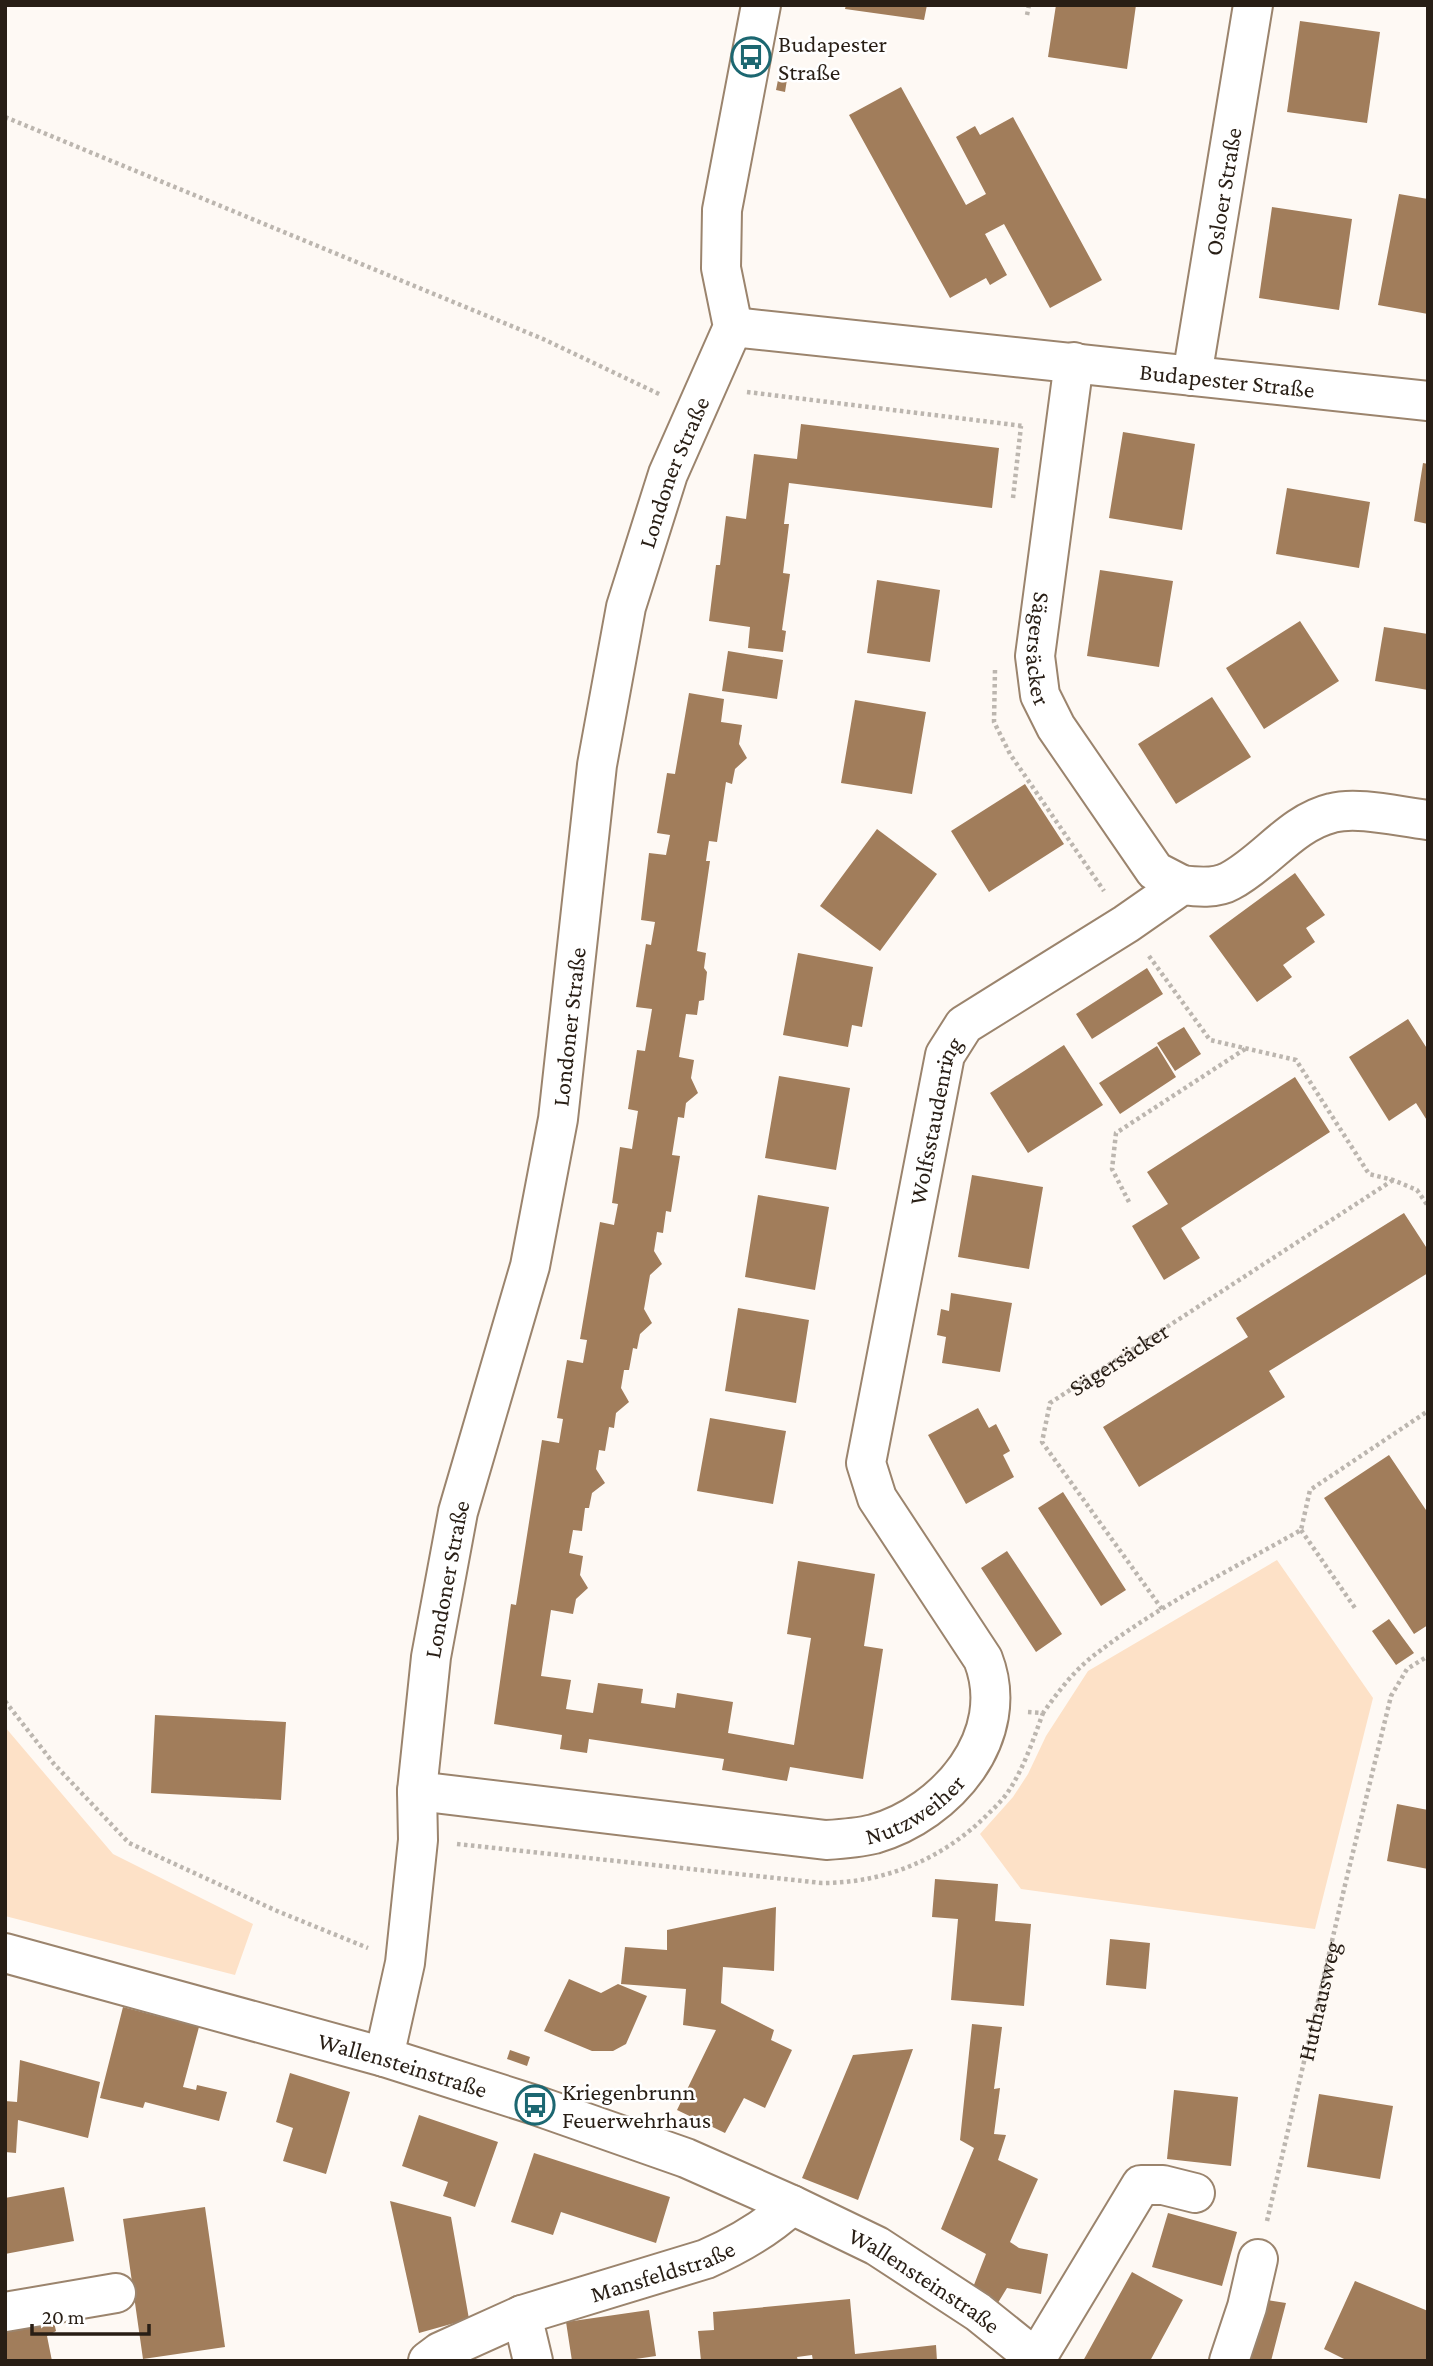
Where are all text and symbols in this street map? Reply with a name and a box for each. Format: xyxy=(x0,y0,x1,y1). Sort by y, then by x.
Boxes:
place label: Budapester Straße xyxy=(778,30,887,85)
bus stop icon: Budapester Straße xyxy=(730,36,772,78)
street label: Osloer Straße xyxy=(1199,125,1246,258)
street label: Budapester Straße xyxy=(1138,357,1316,402)
street label: Londoner Straße xyxy=(632,392,714,551)
street label: Sägersäcker xyxy=(1021,590,1057,710)
street label: Londoner Straße xyxy=(546,946,590,1108)
street label: Wolfsstaudenring xyxy=(903,1031,967,1207)
street label: Sägersäcker xyxy=(1063,1316,1174,1401)
street label: Londoner Straße xyxy=(418,1497,474,1660)
street label: Nutzweiher xyxy=(862,1768,970,1849)
street label: Huthausweg xyxy=(1291,1938,1345,2063)
street label: Wallensteinstraße xyxy=(315,2026,491,2103)
place label: Kriegenbrunn Feuerwehrhaus xyxy=(562,2078,711,2133)
bus stop icon: Kriegenbrunn Feuerwehrhaus xyxy=(514,2084,556,2126)
street label: Wallensteinstraße xyxy=(845,2221,1006,2338)
street label: Mansfeldstraße xyxy=(587,2234,739,2307)
scale bar xyxy=(32,2292,149,2336)
text: 20 m xyxy=(42,2305,85,2329)

